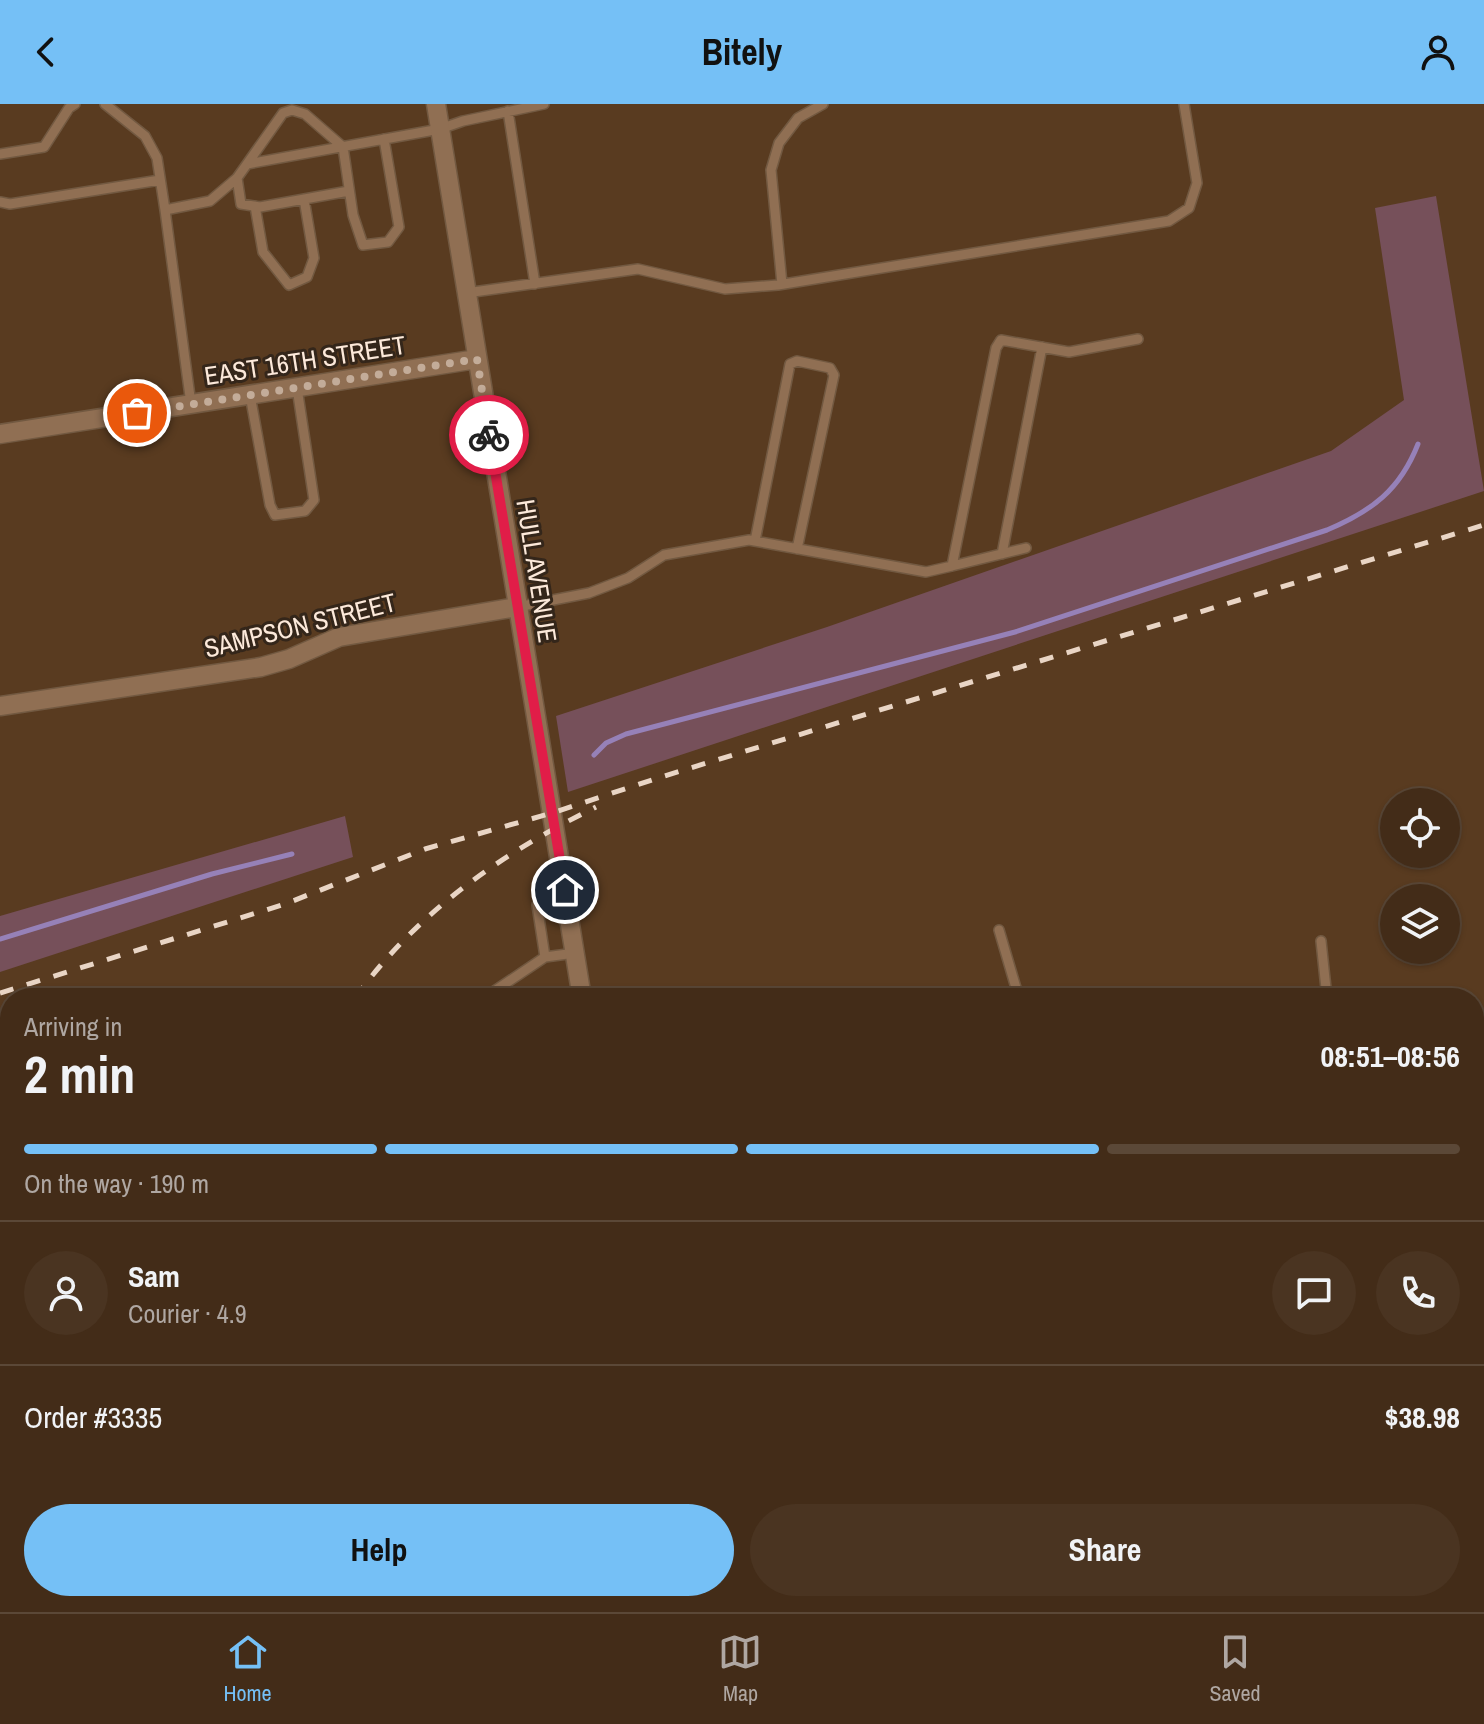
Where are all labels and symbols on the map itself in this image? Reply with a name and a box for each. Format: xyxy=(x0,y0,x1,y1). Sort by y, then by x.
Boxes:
street label: EAST 16TH STREET xyxy=(202,327,408,393)
pin xyxy=(103,379,171,447)
courier xyxy=(449,395,529,475)
street label: HULL AVENUE xyxy=(508,497,566,645)
street label: SAMPSON STREET xyxy=(200,584,400,666)
pin xyxy=(531,856,599,924)

